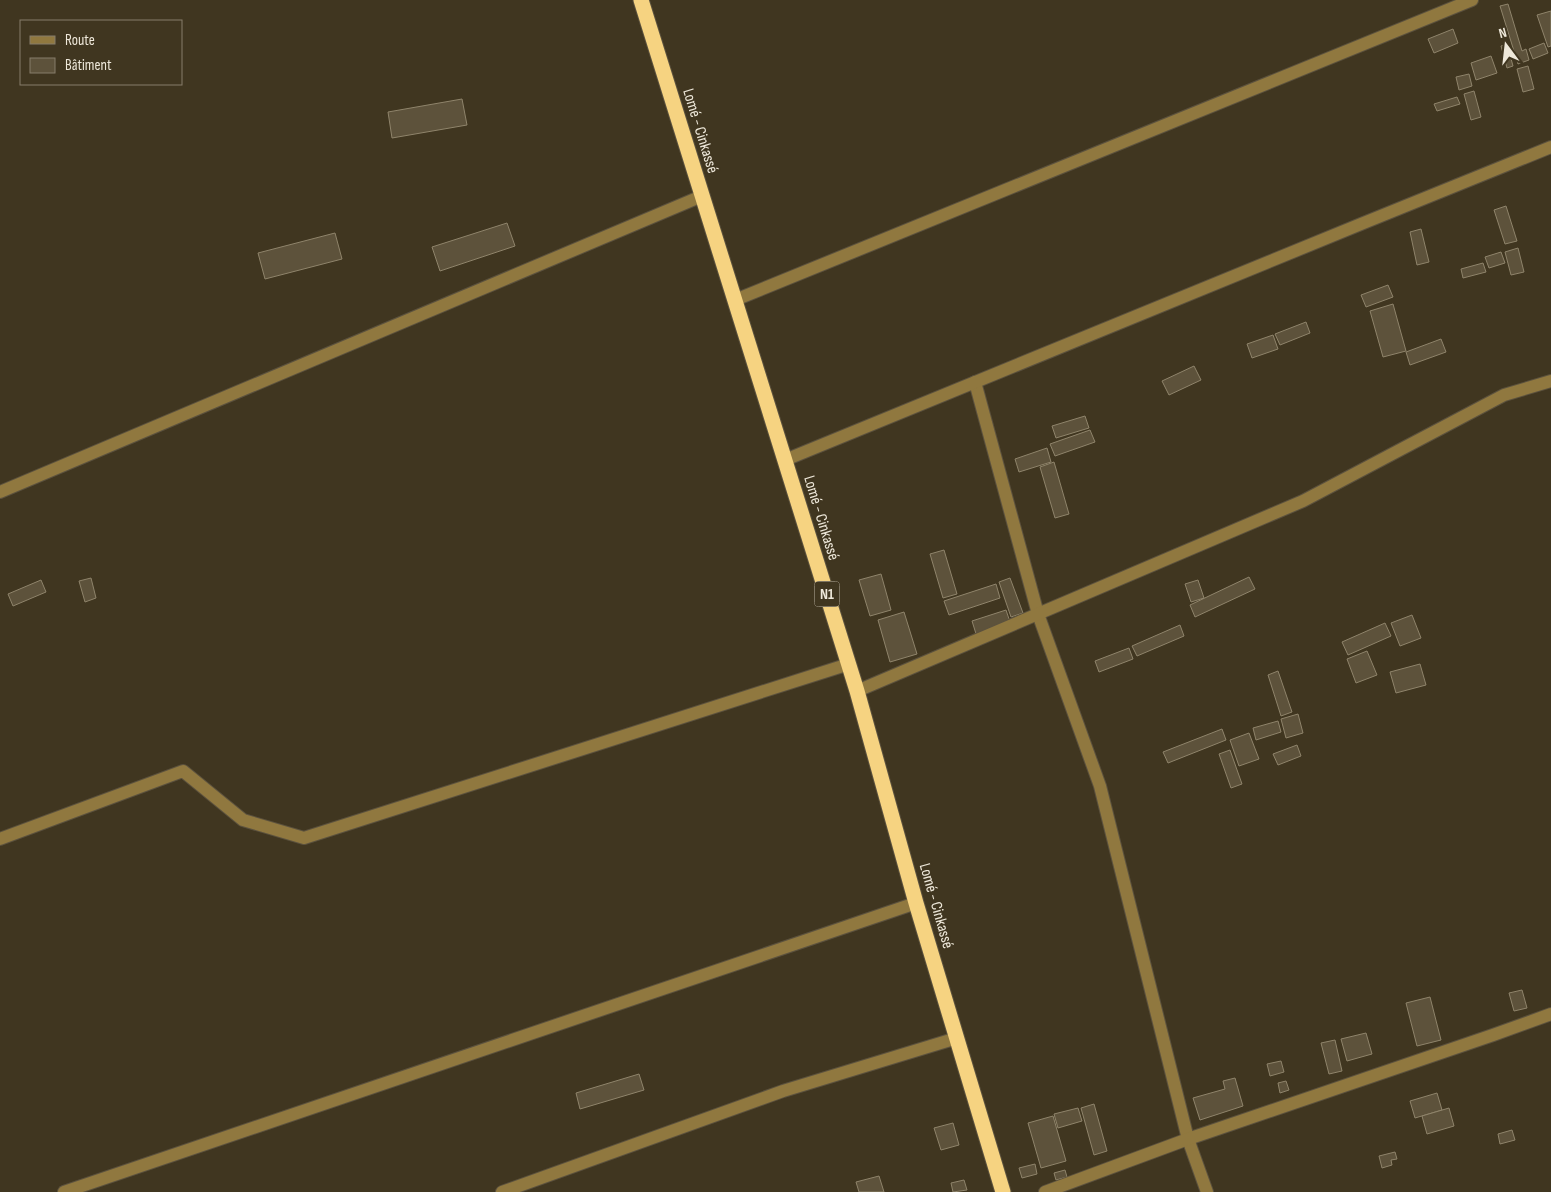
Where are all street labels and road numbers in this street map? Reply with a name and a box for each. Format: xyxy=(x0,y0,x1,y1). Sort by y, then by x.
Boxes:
street label: Lomé - Cinkassé xyxy=(678,86,722,176)
street label: Lomé - Cinkassé xyxy=(799,473,843,563)
road number: N1 xyxy=(814,582,840,606)
street label: Lomé - Cinkassé xyxy=(915,861,957,951)

